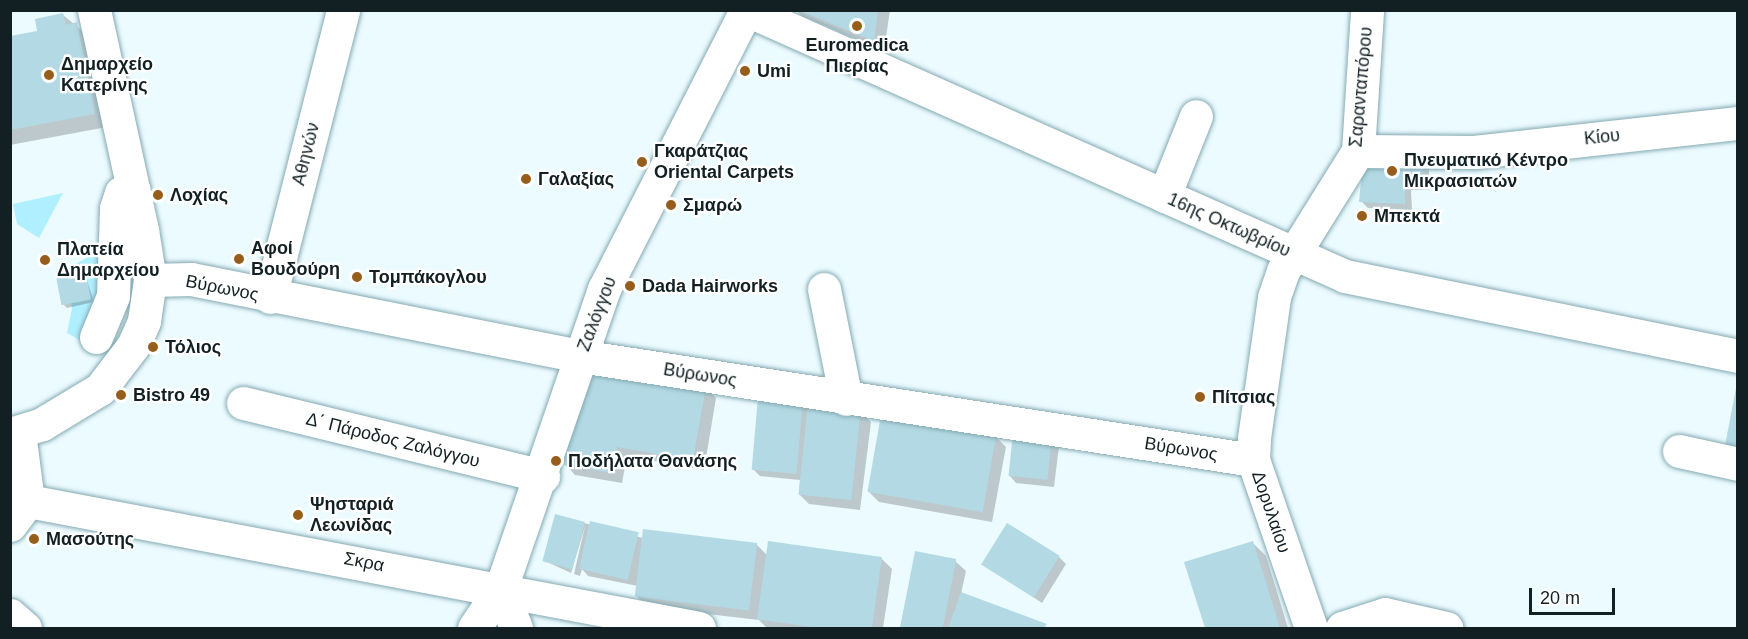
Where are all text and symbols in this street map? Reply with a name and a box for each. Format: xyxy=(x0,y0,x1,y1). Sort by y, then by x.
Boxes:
marker: Euromedica Πιερίας xyxy=(850,19,864,33)
street label: Σαρανταπόρου xyxy=(1345,26,1377,148)
place label: Euromedica Πιερίας xyxy=(805,35,909,78)
place label: Δημαρχείο Κατερίνης xyxy=(61,54,153,97)
place label: Umi xyxy=(757,60,791,82)
marker: Umi xyxy=(738,64,752,78)
marker: Δημαρχείο Κατερίνης xyxy=(42,68,56,82)
street label: Αθηνών xyxy=(288,120,324,188)
street label: Κίου xyxy=(1583,124,1621,150)
place label: Γκαράτζιας Oriental Carpets xyxy=(654,141,794,184)
place label: Πνευματικό Κέντρο Μικρασιατών xyxy=(1404,150,1568,192)
marker: Γκαράτζιας Oriental Carpets xyxy=(635,155,649,169)
marker: Πνευματικό Κέντρο Μικρασιατών xyxy=(1385,164,1399,178)
place label: Γαλαξίας xyxy=(538,168,614,190)
marker: Γαλαξίας xyxy=(519,172,533,186)
place label: Λοχίας xyxy=(170,184,228,206)
marker: Λοχίας xyxy=(151,188,165,202)
street label: 16ης Οκτωβρίου xyxy=(1164,188,1294,262)
place label: Σμαρώ xyxy=(683,194,742,216)
marker: Σμαρώ xyxy=(664,198,678,212)
place label: Μπεκτά xyxy=(1374,205,1440,227)
marker: Μπεκτά xyxy=(1355,209,1369,223)
place label: Αφοί Βουδούρη xyxy=(251,238,340,280)
place label: Πλατεία Δημαρχείου xyxy=(57,239,160,282)
marker: Αφοί Βουδούρη xyxy=(232,252,246,266)
marker: Πλατεία Δημαρχείου xyxy=(38,253,52,267)
place label: Τομπάκογλου xyxy=(369,266,487,288)
street label: Βύρωνος xyxy=(184,270,260,306)
marker: Τομπάκογλου xyxy=(350,270,364,284)
street label: Ζαλόγγου xyxy=(573,274,621,354)
place label: Dada Hairworks xyxy=(642,275,778,297)
marker: Dada Hairworks xyxy=(623,279,637,293)
place label: Τόλιος xyxy=(165,336,221,358)
marker: Τόλιος xyxy=(146,340,160,354)
street label: Βύρωνος xyxy=(662,359,738,391)
place label: Bistro 49 xyxy=(133,384,210,406)
place label: Πίτσιας xyxy=(1212,386,1275,408)
marker: Bistro 49 xyxy=(114,388,128,402)
marker: Πίτσιας xyxy=(1193,390,1207,404)
street label: Δ΄ Πάροδος Ζαλόγγου xyxy=(304,408,482,472)
street label: Βύρωνος xyxy=(1143,433,1219,465)
place label: Ποδήλατα Θανάσης xyxy=(568,450,737,472)
marker: Ποδήλατα Θανάσης xyxy=(549,454,563,468)
street label: Δορυλαίου xyxy=(1247,468,1295,556)
place label: Ψησταριά Λεωνίδας xyxy=(310,494,394,536)
marker: Ψησταριά Λεωνίδας xyxy=(291,508,305,522)
place label: Μασούτης xyxy=(46,528,134,550)
marker: Μασούτης xyxy=(27,532,41,546)
street label: Σκρα xyxy=(342,548,386,576)
scale bar xyxy=(1532,576,1618,614)
text: 20 m xyxy=(1540,588,1580,608)

